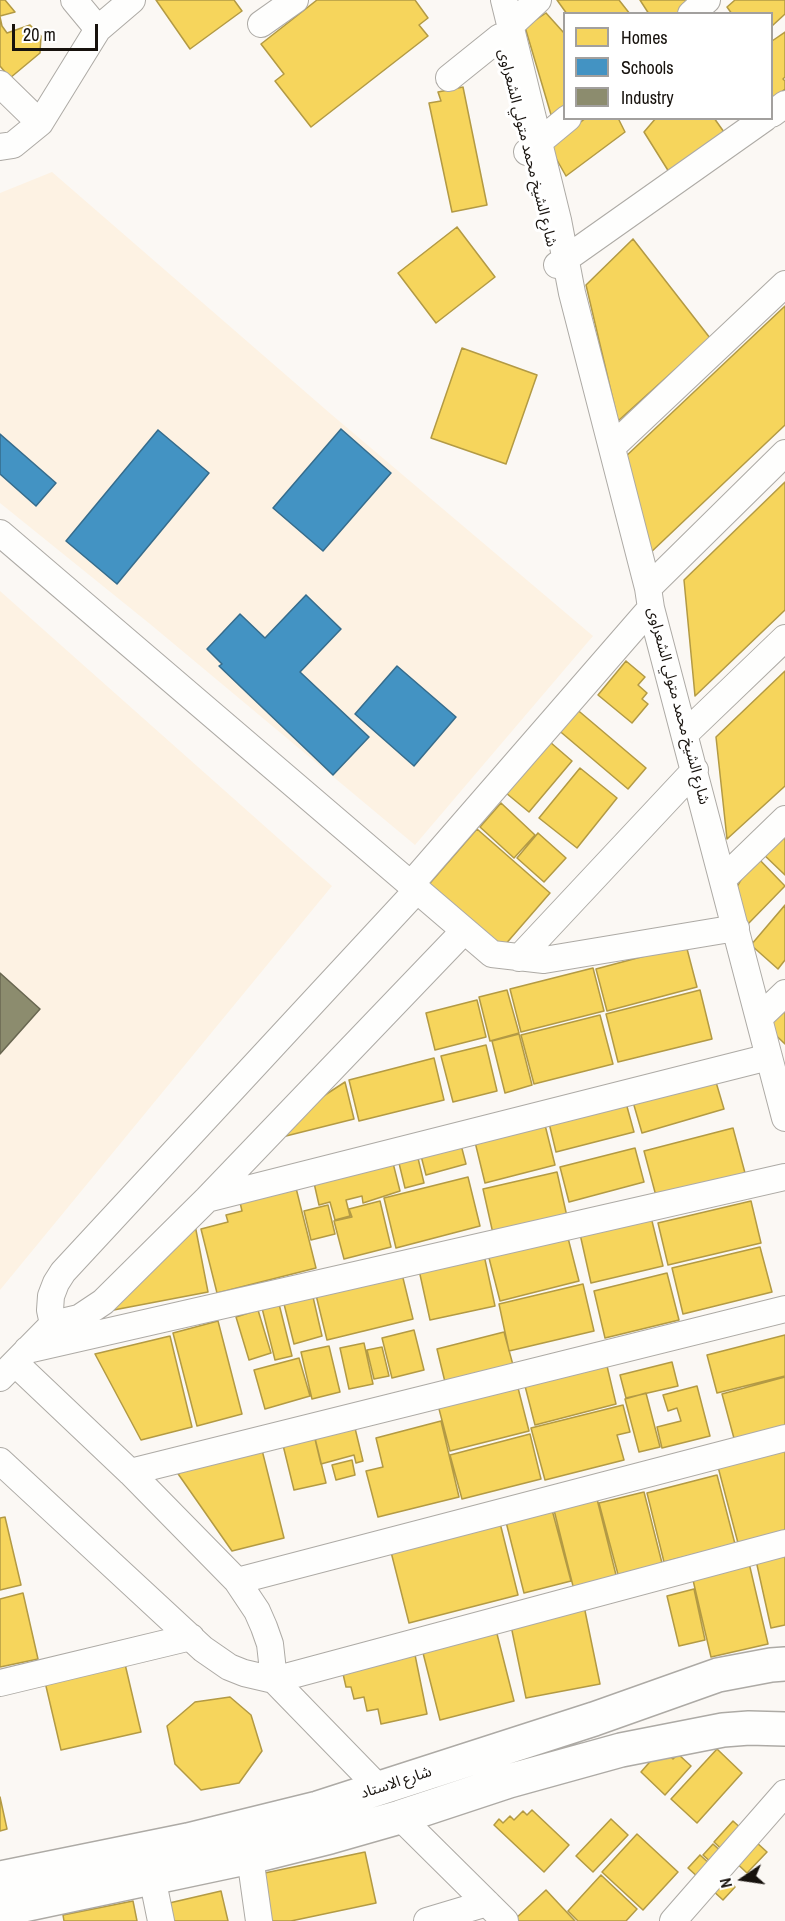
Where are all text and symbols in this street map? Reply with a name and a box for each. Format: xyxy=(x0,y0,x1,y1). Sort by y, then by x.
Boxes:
scale bar xyxy=(15,12,100,50)
legend xyxy=(563,12,773,120)
text: 20 m xyxy=(23,22,56,47)
text: Homes xyxy=(621,25,668,50)
street label: شارع الشيخ محمد متولي الشعراوى xyxy=(494,47,560,249)
text: Schools xyxy=(621,55,674,80)
text: Industry xyxy=(621,85,674,110)
street label: شارع الشيخ محمد متولي الشعراوى xyxy=(643,605,713,807)
street label: شارع الاستاد xyxy=(358,1763,434,1803)
north arrow xyxy=(713,1849,773,1909)
text: N xyxy=(714,1876,737,1890)

